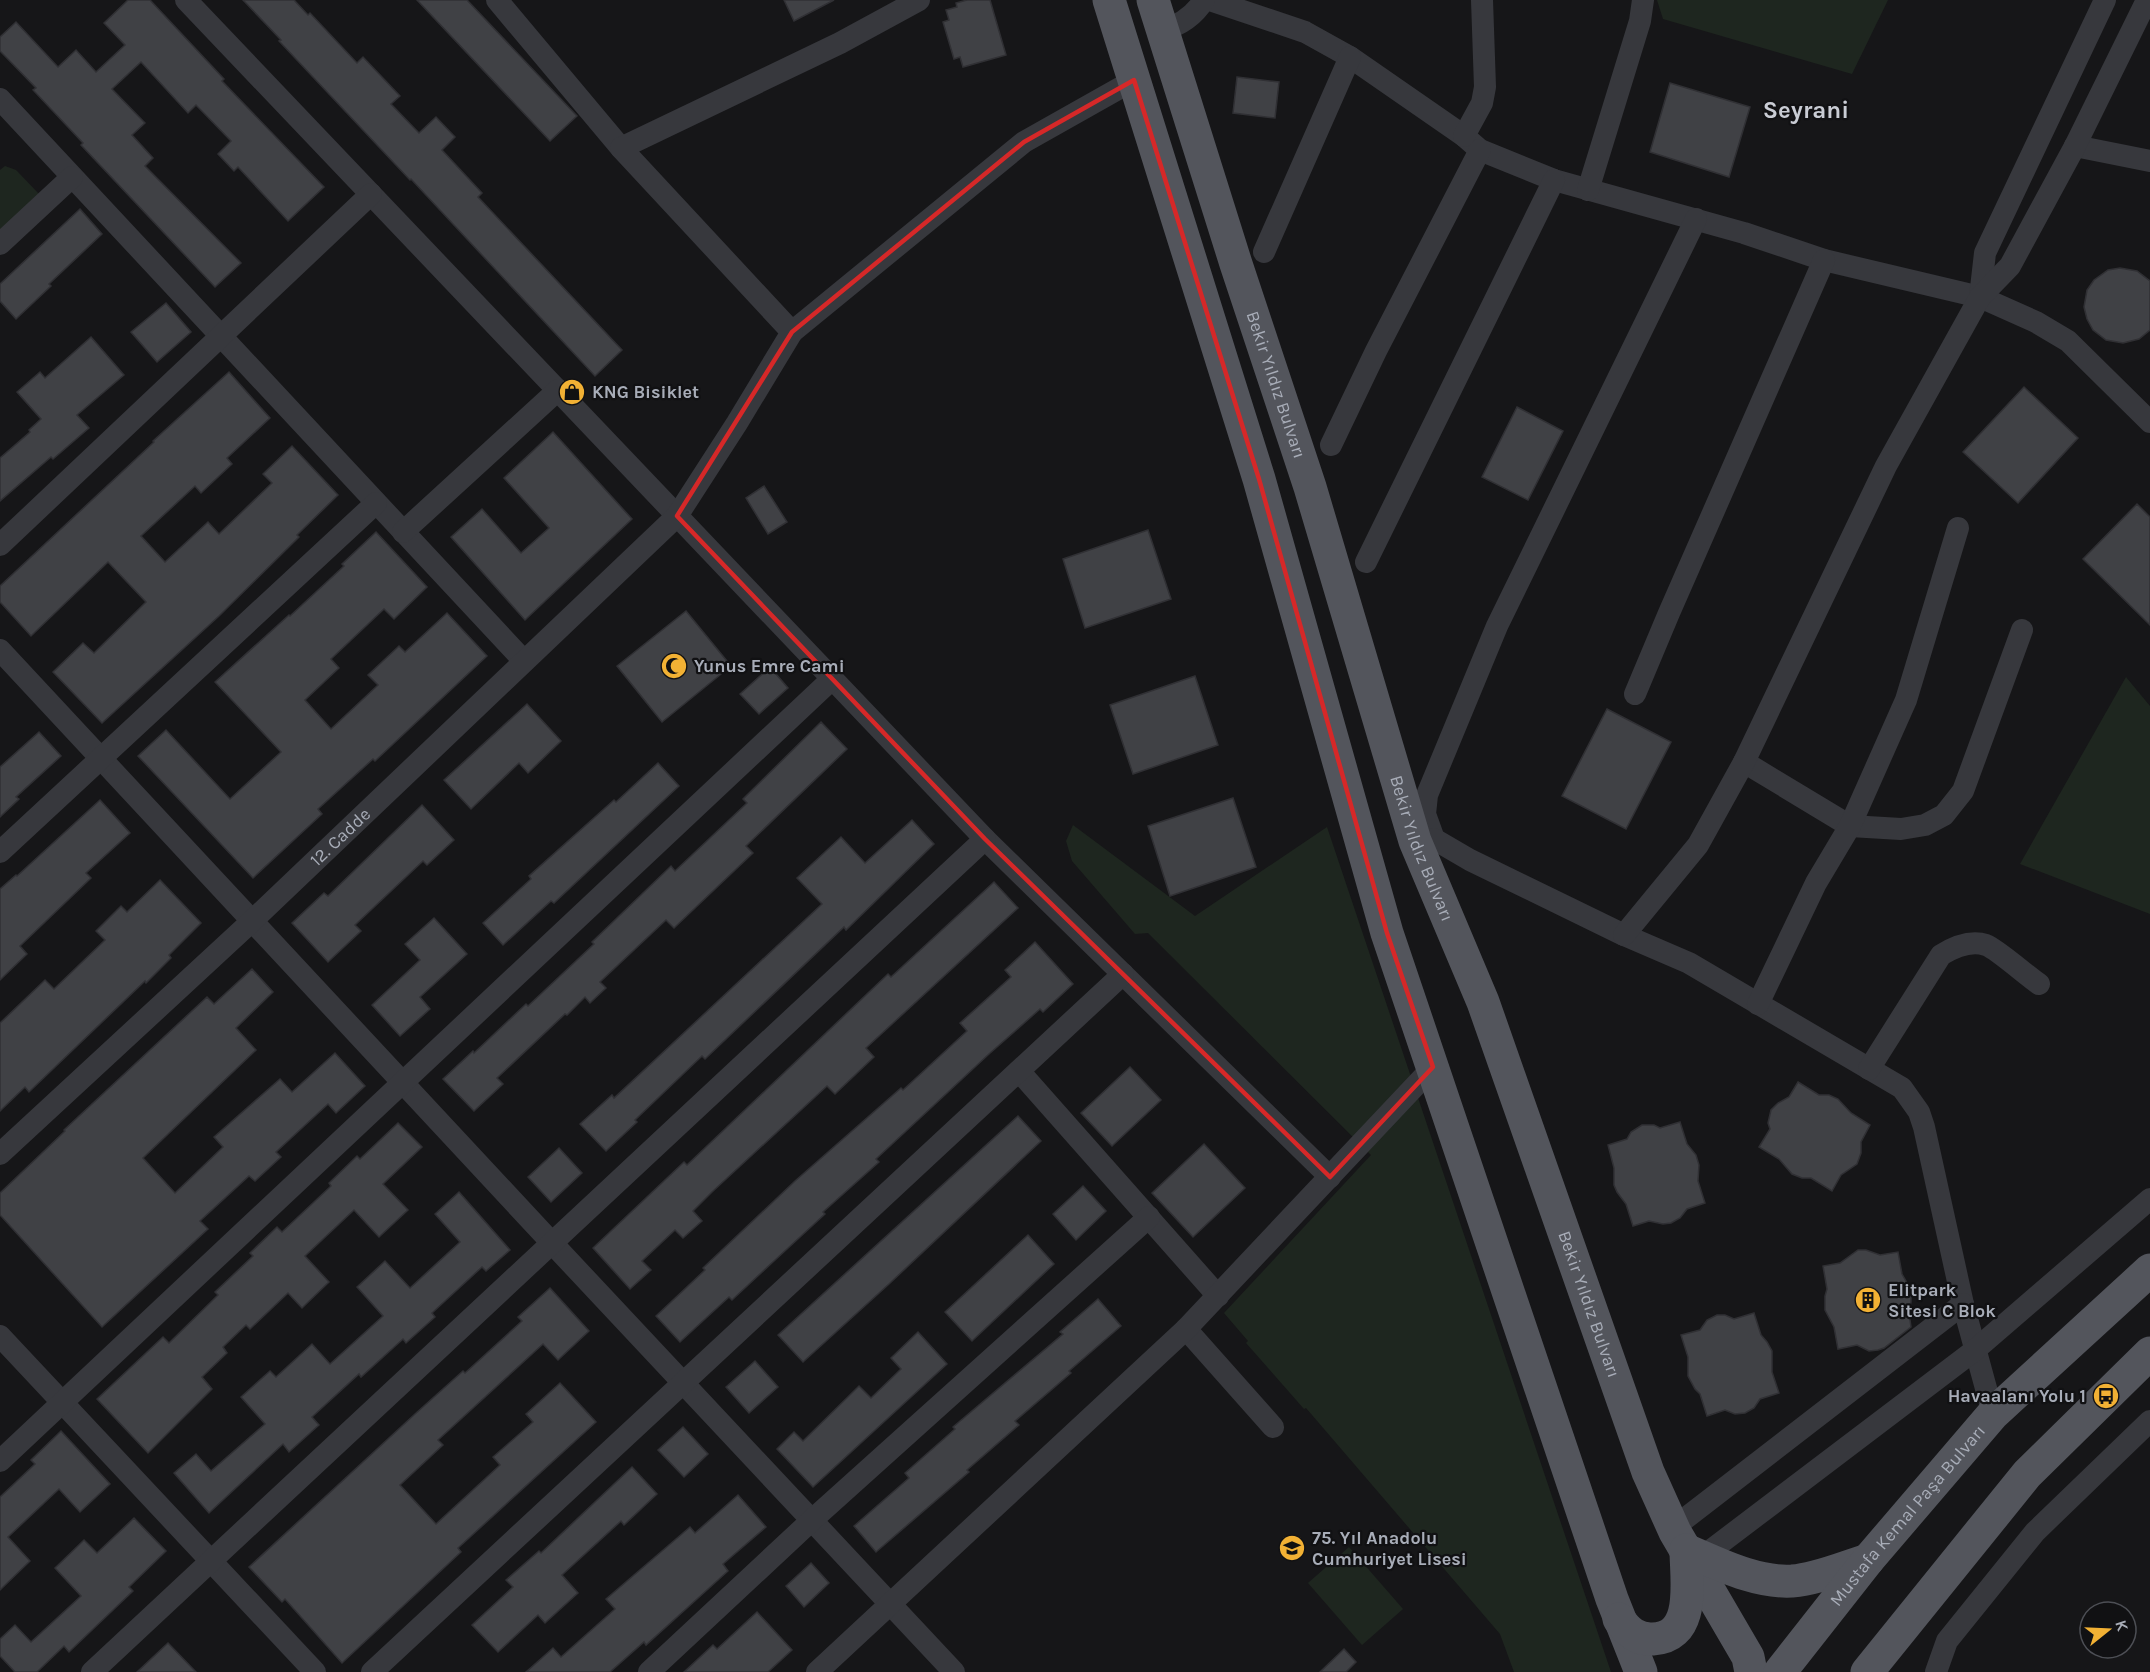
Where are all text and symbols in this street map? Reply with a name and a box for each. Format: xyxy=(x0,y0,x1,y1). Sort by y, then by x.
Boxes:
district label: Seyrani xyxy=(1763,96,1849,124)
street label: Bekir Yıldız Bulvarı xyxy=(1241,308,1311,461)
shop icon: KNG Bisiklet xyxy=(557,377,587,407)
place label: KNG Bisiklet xyxy=(592,381,699,403)
mosque icon: Yunus Emre Cami xyxy=(659,651,689,681)
place label: Yunus Emre Cami xyxy=(694,655,845,677)
street label: Bekir Yıldız Bulvarı xyxy=(1385,773,1459,925)
street label: 12. Cadde xyxy=(305,803,375,871)
street label: Bekir Yıldız Bulvarı xyxy=(1553,1228,1625,1380)
place label: Elitpark Sitesi C Blok xyxy=(1888,1279,1996,1322)
building icon: Elitpark Sitesi C Blok xyxy=(1853,1285,1883,1315)
bus stop icon: Havaalanı Yolu 1 xyxy=(2091,1381,2121,1411)
place label: Havaalanı Yolu 1 xyxy=(1948,1385,2086,1407)
street label: Mustafa Kemal Paşa Bulvarı xyxy=(1825,1420,1990,1611)
place label: 75. Yıl Anadolu Cumhuriyet Lisesi xyxy=(1312,1527,1467,1570)
school or university icon: 75. Yıl Anadolu Cumhuriyet Lisesi xyxy=(1277,1533,1307,1563)
north arrow xyxy=(2078,1600,2138,1660)
text: K xyxy=(2111,1618,2133,1634)

